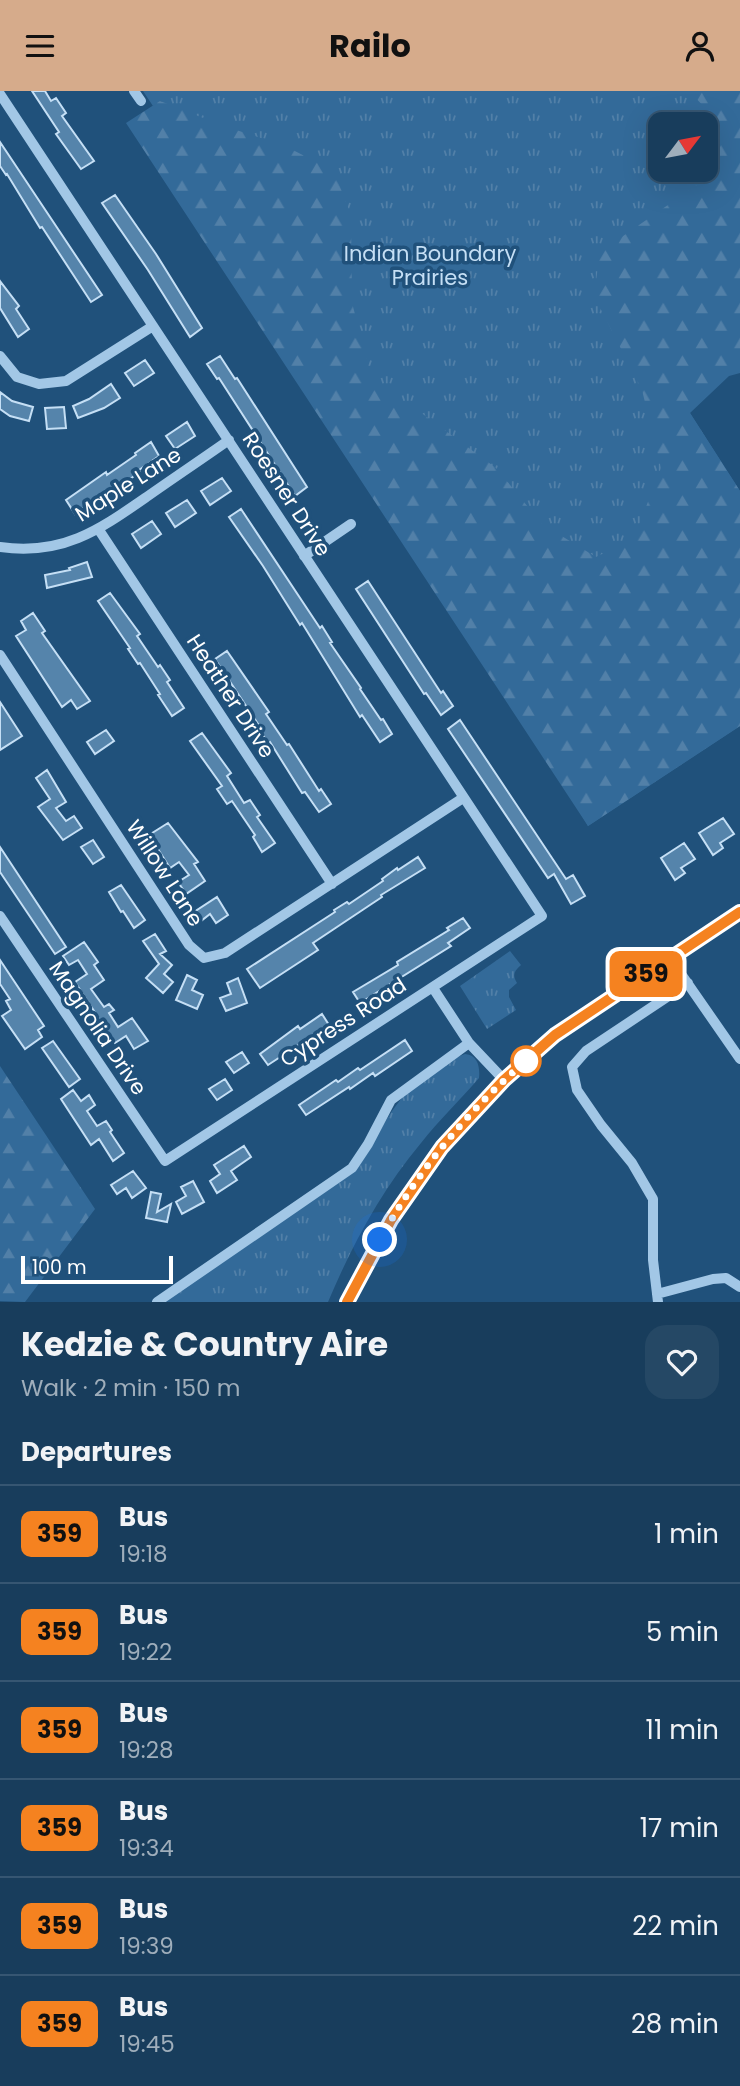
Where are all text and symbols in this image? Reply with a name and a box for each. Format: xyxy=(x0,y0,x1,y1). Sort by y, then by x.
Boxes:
text: Railo xyxy=(329,23,411,68)
icon: menu xyxy=(21,27,59,65)
icon: person xyxy=(681,27,719,65)
north arrow xyxy=(648,112,718,182)
map controls xyxy=(648,112,718,182)
park label: Indian Boundary Prairies xyxy=(344,239,516,292)
street label: Roesner Drive xyxy=(236,426,338,562)
street label: Maple Lane xyxy=(69,440,187,528)
street label: Heather Drive xyxy=(180,629,282,763)
street label: Willow Lane xyxy=(120,814,210,932)
line badge: 359 xyxy=(606,951,686,997)
street label: Magnolia Drive xyxy=(42,955,154,1101)
text: 359 xyxy=(624,957,668,990)
street label: Cypress Road xyxy=(274,970,412,1074)
unlabelled marker xyxy=(511,1046,541,1076)
your location xyxy=(362,1222,397,1257)
scale bar xyxy=(21,1253,173,1285)
text: 100 m xyxy=(32,1254,87,1281)
text: Kedzie & Country Aire xyxy=(21,1321,388,1368)
button: heart xyxy=(645,1325,719,1399)
text: Walk · 2 min · 150 m xyxy=(21,1372,240,1404)
text: Departures xyxy=(21,1434,172,1470)
text: Bus xyxy=(119,1499,168,1535)
text: 1 min xyxy=(654,1516,719,1552)
text: 359 xyxy=(37,1517,82,1550)
text: 19:18 xyxy=(119,1538,168,1570)
text: Bus xyxy=(119,1597,168,1633)
text: 5 min xyxy=(646,1614,719,1650)
text: 359 xyxy=(37,1615,82,1648)
text: 19:22 xyxy=(119,1636,172,1668)
text: Bus xyxy=(119,1695,168,1731)
text: 11 min xyxy=(646,1712,719,1748)
text: 359 xyxy=(37,1713,82,1746)
text: 19:28 xyxy=(119,1734,174,1766)
text: Bus xyxy=(119,1793,168,1829)
text: 17 min xyxy=(640,1810,719,1846)
text: 359 xyxy=(37,1811,82,1844)
text: 19:34 xyxy=(119,1832,174,1864)
text: Bus xyxy=(119,1891,168,1927)
text: 22 min xyxy=(632,1908,719,1944)
text: 359 xyxy=(37,1909,82,1942)
text: 19:39 xyxy=(119,1930,174,1962)
text: Bus xyxy=(119,1989,168,2025)
text: 28 min xyxy=(631,2006,719,2042)
text: 359 xyxy=(37,2007,82,2040)
text: 19:45 xyxy=(119,2028,175,2060)

